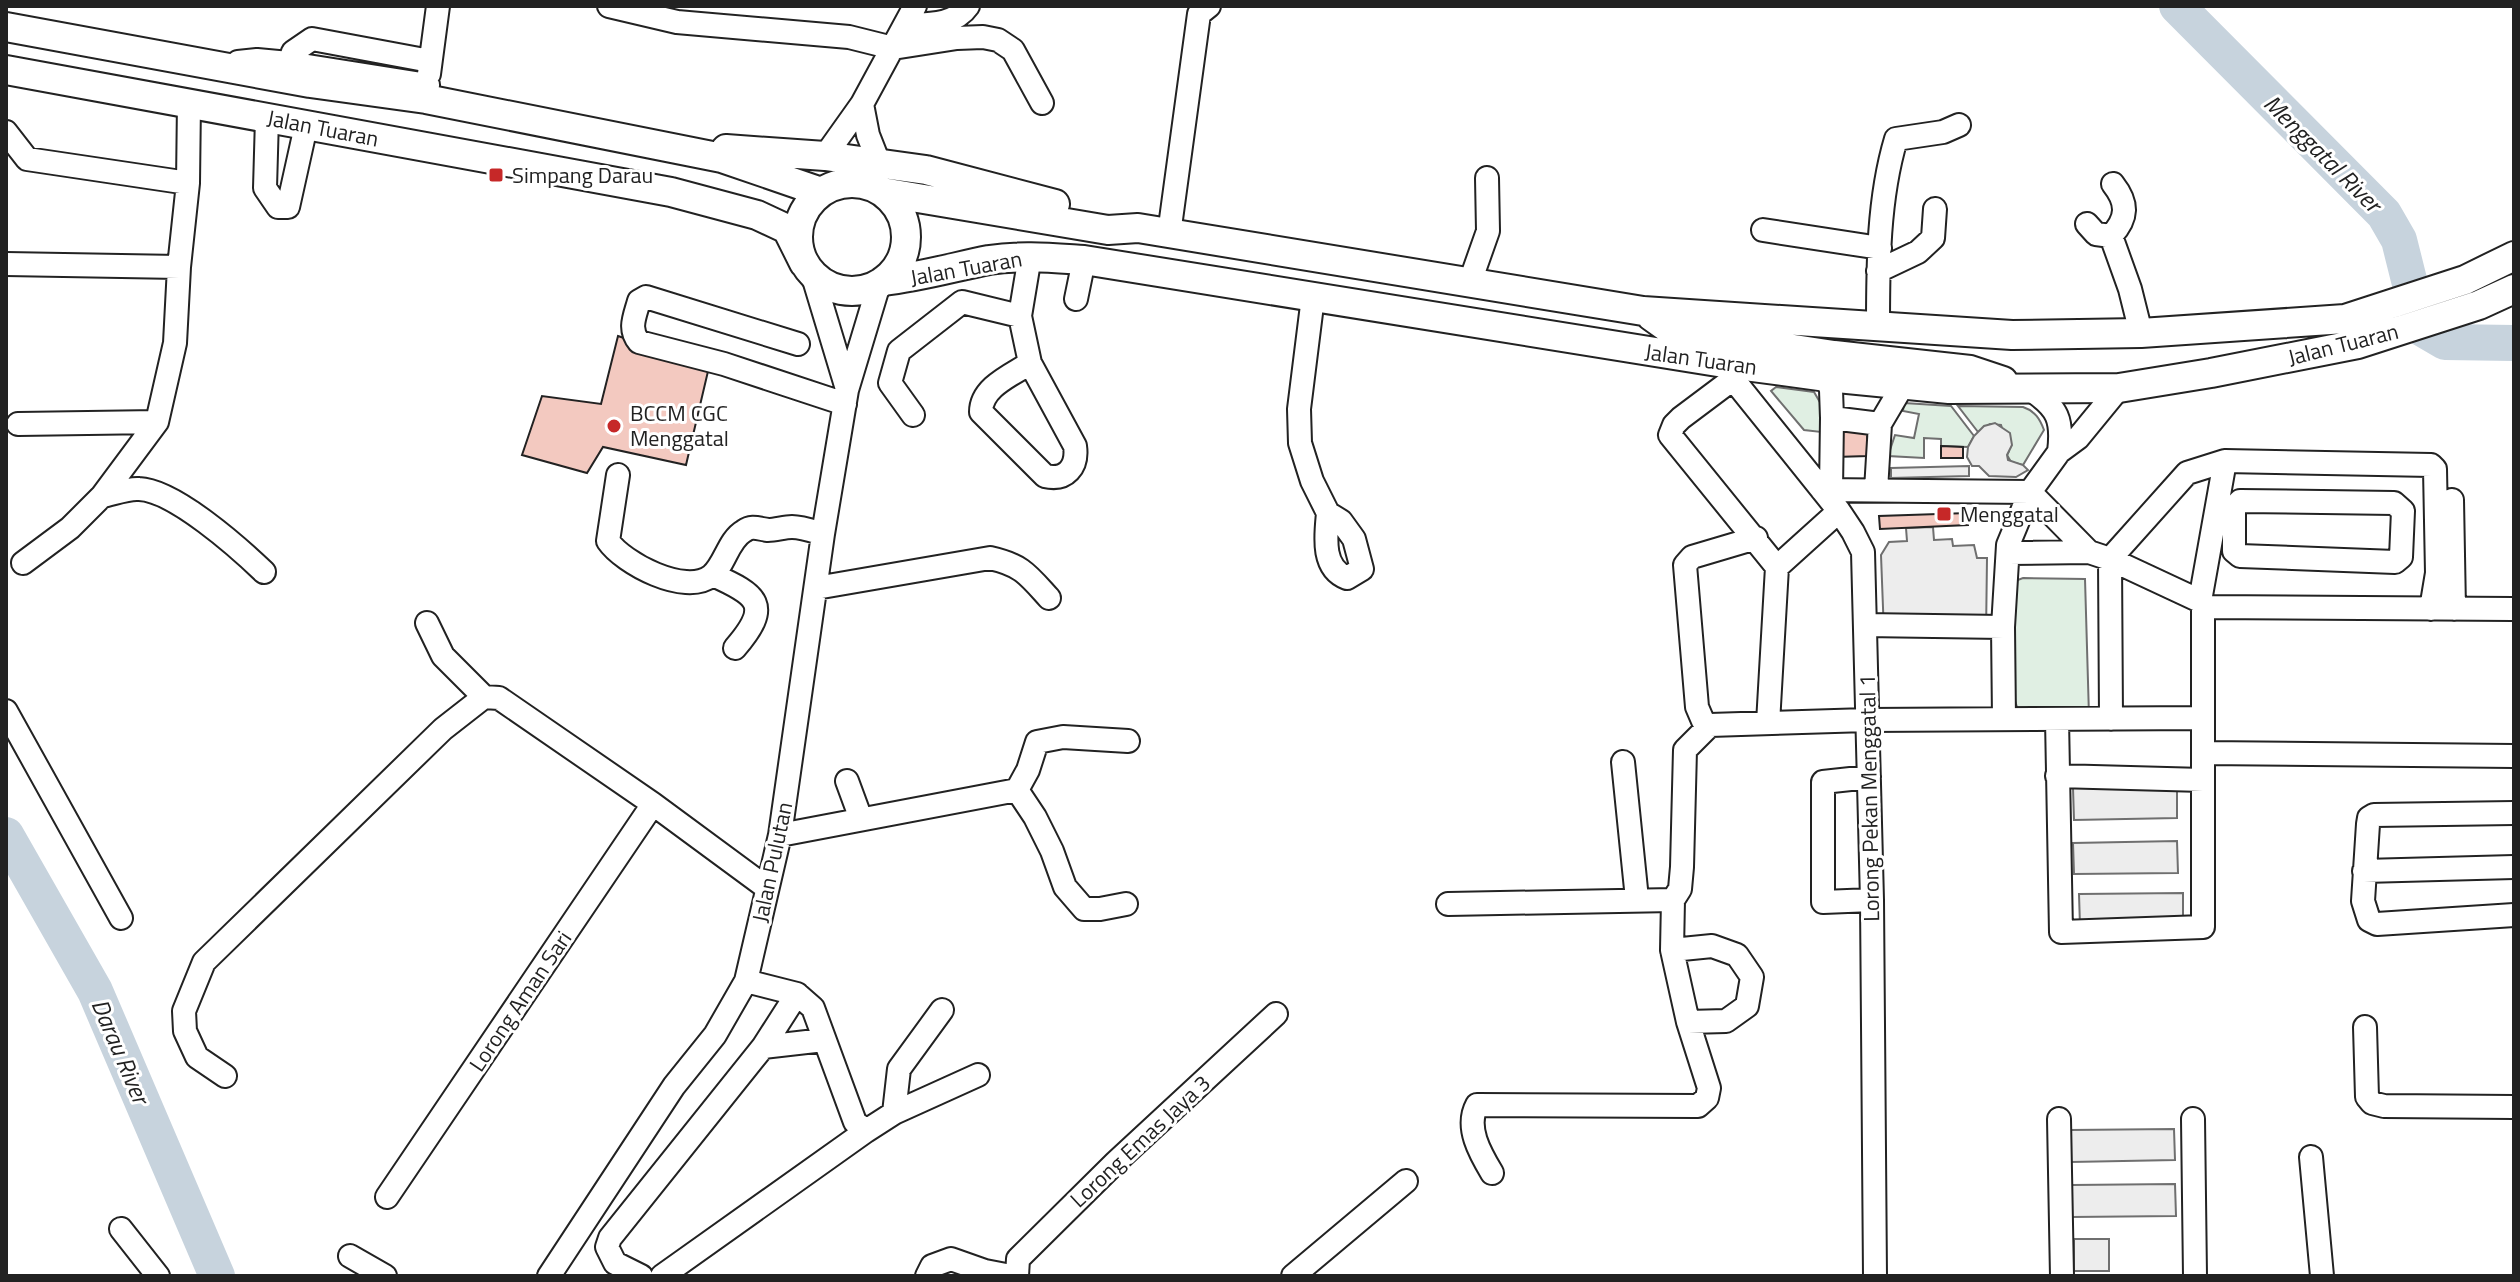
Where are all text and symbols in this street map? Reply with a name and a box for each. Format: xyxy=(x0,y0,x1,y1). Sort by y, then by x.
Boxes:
water label: Menggatal River xyxy=(2256,86,2393,223)
street label: Jalan Tuaran xyxy=(264,101,382,155)
place label: Simpang Darau xyxy=(512,158,653,192)
marker: Simpang Darau xyxy=(487,166,505,184)
street label: Jalan Tuaran xyxy=(907,241,1025,295)
street label: Jalan Tuaran xyxy=(2284,314,2402,374)
street label: Jalan Tuaran xyxy=(1643,334,1759,384)
place label: BCCM CGC Menggatal xyxy=(630,396,729,455)
marker: BCCM CGC Menggatal xyxy=(605,417,623,435)
place label: Menggatal xyxy=(1960,497,2059,531)
marker: Menggatal xyxy=(1935,505,1953,523)
street label: Lorong Pekan Menggatal 1 xyxy=(1850,674,1888,922)
street label: Jalan Pulutan xyxy=(743,799,801,925)
street label: Lorong Aman Sari xyxy=(460,924,580,1078)
water label: Darau River xyxy=(83,993,161,1112)
street label: Lorong Emas Jaya 3 xyxy=(1062,1067,1218,1215)

